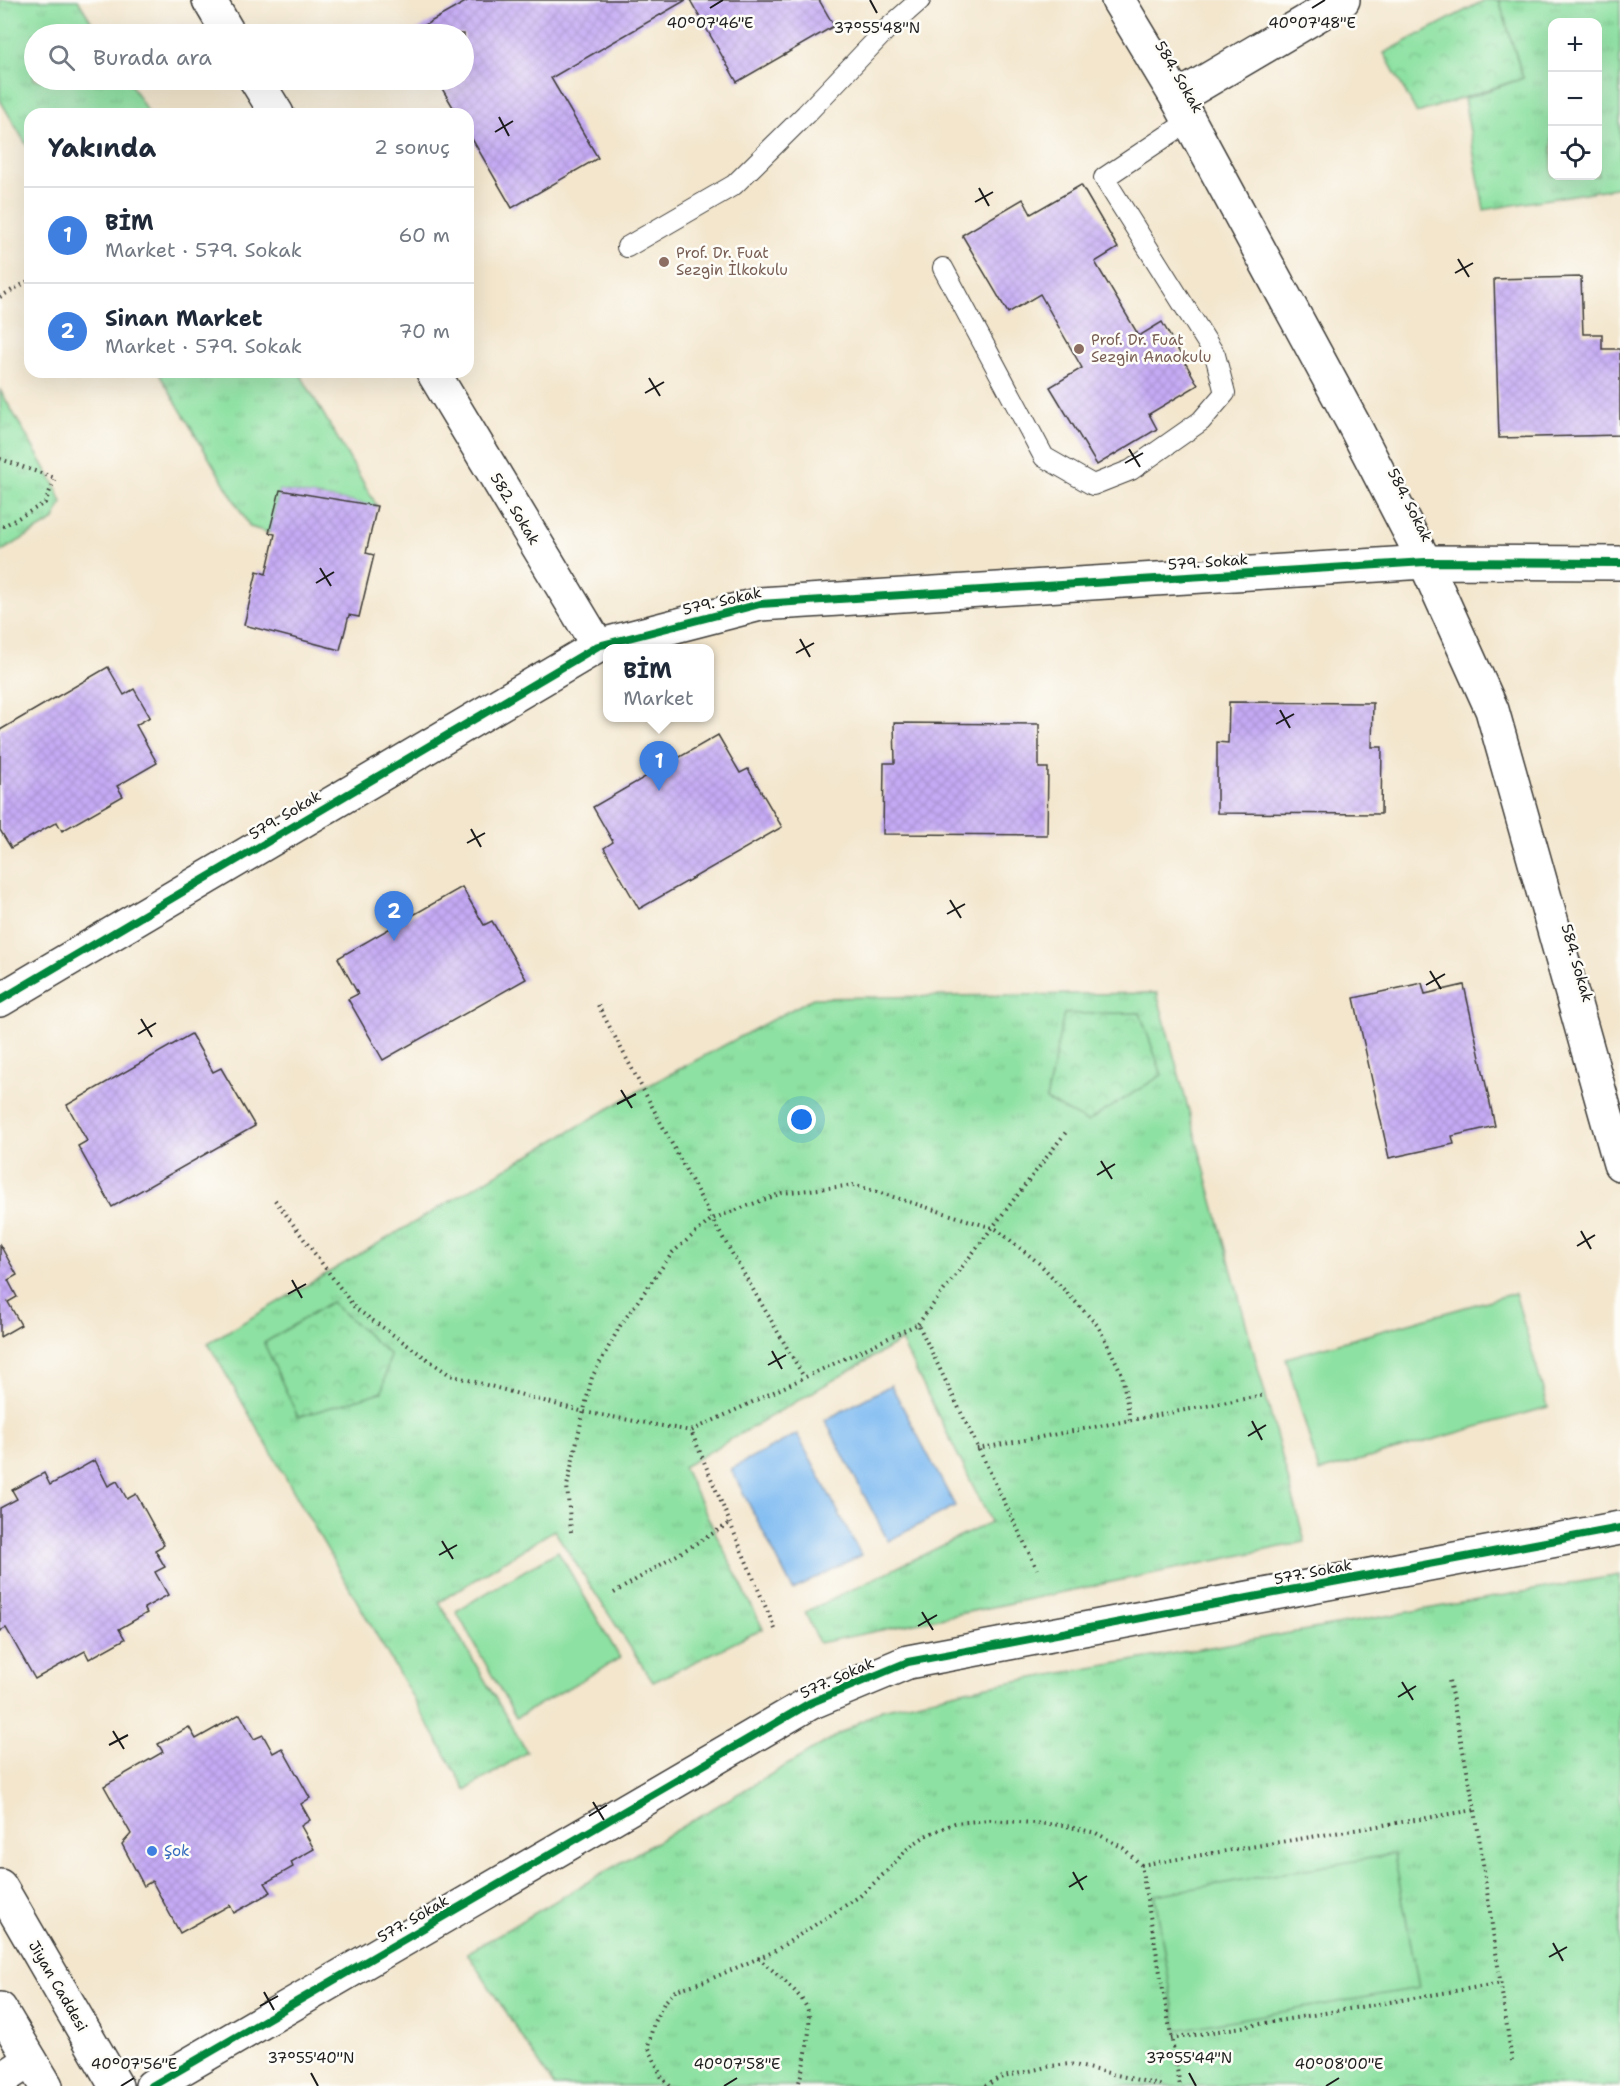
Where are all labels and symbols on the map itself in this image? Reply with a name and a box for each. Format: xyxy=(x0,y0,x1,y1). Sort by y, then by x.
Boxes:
text: 40°07'46"E xyxy=(666,13,754,33)
text: 40°07'48"E xyxy=(1268,13,1356,33)
text: 37°55'48"N xyxy=(834,18,920,38)
street label: 584. Sokak xyxy=(1150,37,1208,117)
place label: Prof. Dr. Fuat Sezgin İlkokulu xyxy=(676,243,788,280)
marker: Prof. Dr. Fuat Sezgin İlkokulu xyxy=(657,255,671,269)
place label: Prof. Dr. Fuat Sezgin Anaokulu xyxy=(1091,330,1211,367)
marker: Prof. Dr. Fuat Sezgin Anaokulu xyxy=(1072,342,1086,356)
street label: 584. Sokak xyxy=(1383,465,1437,545)
street label: 582. Sokak xyxy=(486,469,544,549)
street label: 579. Sokak xyxy=(1167,549,1249,575)
street label: 579. Sokak xyxy=(681,582,763,620)
pin: 1 xyxy=(640,742,678,791)
street label: 579. Sokak xyxy=(245,786,325,844)
pin: 2 xyxy=(374,892,414,941)
street label: 584. Sokak xyxy=(1556,922,1598,1004)
your location xyxy=(787,1105,816,1134)
street label: 577. Sokak xyxy=(1272,1555,1354,1589)
street label: 577. Sokak xyxy=(797,1653,877,1703)
place label: Şok xyxy=(164,1841,190,1861)
marker: Şok xyxy=(145,1844,159,1858)
street label: 577. Sokak xyxy=(374,1891,452,1947)
street label: Jiyan Caddesi xyxy=(24,1937,92,2035)
text: 37°55'40"N xyxy=(268,2048,354,2068)
text: 37°55'44"N xyxy=(1146,2048,1232,2068)
text: 40°07'56"E xyxy=(91,2054,177,2074)
text: 40°07'58"E xyxy=(693,2054,781,2074)
text: 40°08'00"E xyxy=(1294,2054,1384,2074)

